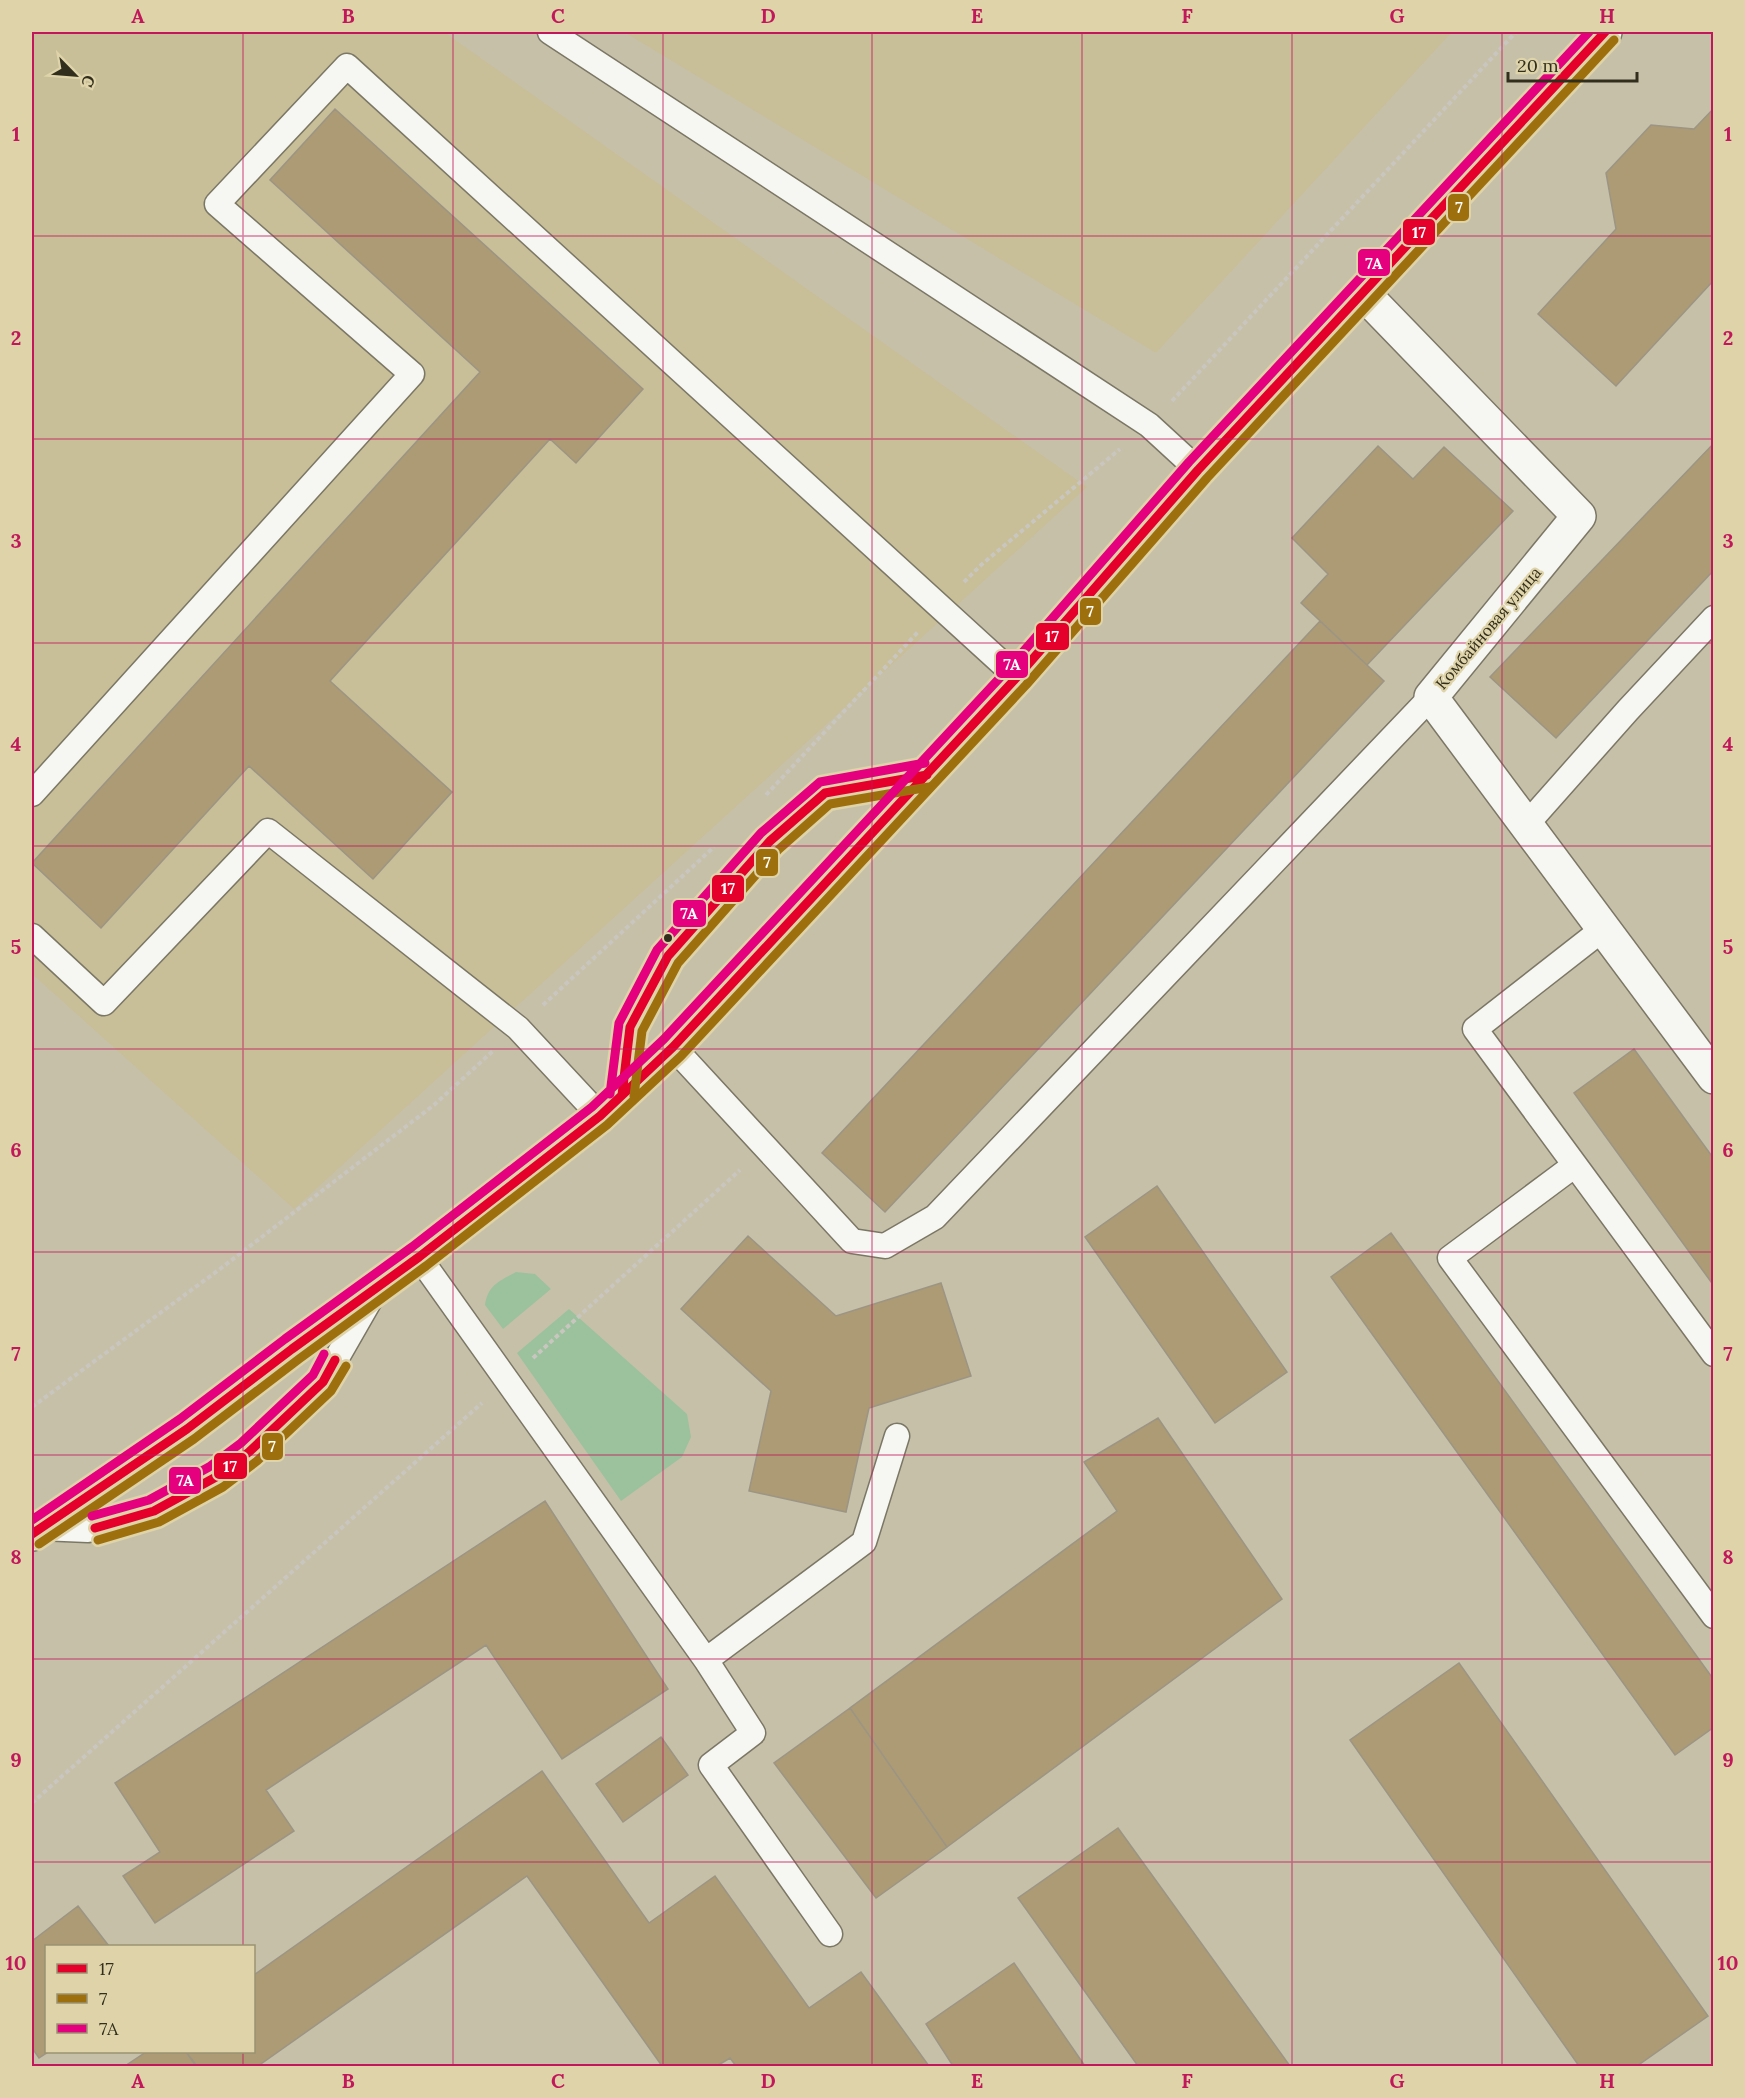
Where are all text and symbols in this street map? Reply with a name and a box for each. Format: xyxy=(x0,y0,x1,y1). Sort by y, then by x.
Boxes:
text: A xyxy=(131,3,145,28)
text: B xyxy=(341,3,355,28)
text: C xyxy=(551,3,565,28)
text: D xyxy=(760,3,776,28)
text: E xyxy=(971,3,983,28)
text: F xyxy=(1181,3,1193,28)
text: G xyxy=(1389,3,1405,28)
text: H xyxy=(1599,3,1615,28)
north arrow xyxy=(45,45,105,105)
scale bar xyxy=(1508,45,1637,83)
text: 20 m xyxy=(1517,54,1559,77)
text: С xyxy=(77,72,100,91)
text: 1 xyxy=(12,121,20,146)
text: 1 xyxy=(1724,121,1732,146)
line badge: 7 xyxy=(1447,193,1470,222)
text: 7 xyxy=(1455,197,1463,217)
line badge: 17 xyxy=(1402,218,1436,246)
text: 17 xyxy=(1412,222,1426,242)
line badge: 7А xyxy=(1357,248,1391,277)
text: 7А xyxy=(1365,253,1383,273)
text: 2 xyxy=(11,325,21,350)
text: 2 xyxy=(1723,325,1733,350)
text: 3 xyxy=(10,528,22,553)
text: 3 xyxy=(1722,528,1734,553)
street label: Комбайновая улица xyxy=(1431,563,1545,693)
line badge: 7 xyxy=(1079,597,1102,626)
text: 7 xyxy=(1086,601,1094,621)
line badge: 17 xyxy=(1035,622,1070,651)
text: 17 xyxy=(1045,626,1059,646)
line badge: 7А xyxy=(995,650,1029,679)
text: 7А xyxy=(1003,654,1021,674)
text: 4 xyxy=(11,731,22,756)
text: 4 xyxy=(1723,731,1734,756)
line badge: 7 xyxy=(755,848,779,877)
text: 7 xyxy=(763,852,771,872)
line badge: 17 xyxy=(711,874,745,903)
text: 17 xyxy=(721,878,735,898)
line badge: 7А xyxy=(672,899,707,928)
text: 7А xyxy=(680,903,698,923)
unlabelled marker xyxy=(662,932,674,944)
text: 5 xyxy=(11,934,22,959)
text: 5 xyxy=(1723,934,1734,959)
text: 6 xyxy=(10,1137,22,1162)
text: 6 xyxy=(1722,1137,1734,1162)
text: 7 xyxy=(11,1341,21,1366)
text: 7 xyxy=(1723,1341,1733,1366)
line badge: 7 xyxy=(261,1432,284,1461)
text: 7 xyxy=(268,1436,276,1456)
line badge: 17 xyxy=(213,1452,248,1480)
text: 17 xyxy=(223,1456,237,1476)
line badge: 7А xyxy=(168,1466,202,1495)
text: 7А xyxy=(176,1470,194,1490)
text: 8 xyxy=(10,1544,22,1569)
text: 8 xyxy=(1722,1544,1734,1569)
text: 9 xyxy=(10,1747,22,1772)
text: 9 xyxy=(1722,1747,1734,1772)
legend xyxy=(45,1945,255,2053)
text: 10 xyxy=(6,1950,26,1975)
text: 10 xyxy=(1718,1950,1738,1975)
text: 17 xyxy=(99,1957,114,1980)
text: 7 xyxy=(99,1987,107,2010)
text: 7А xyxy=(99,2017,119,2040)
text: A xyxy=(131,2068,145,2093)
text: B xyxy=(341,2068,355,2093)
text: C xyxy=(551,2068,565,2093)
text: D xyxy=(760,2068,776,2093)
text: E xyxy=(971,2068,983,2093)
text: F xyxy=(1181,2068,1193,2093)
text: G xyxy=(1389,2068,1405,2093)
text: H xyxy=(1599,2068,1615,2093)

